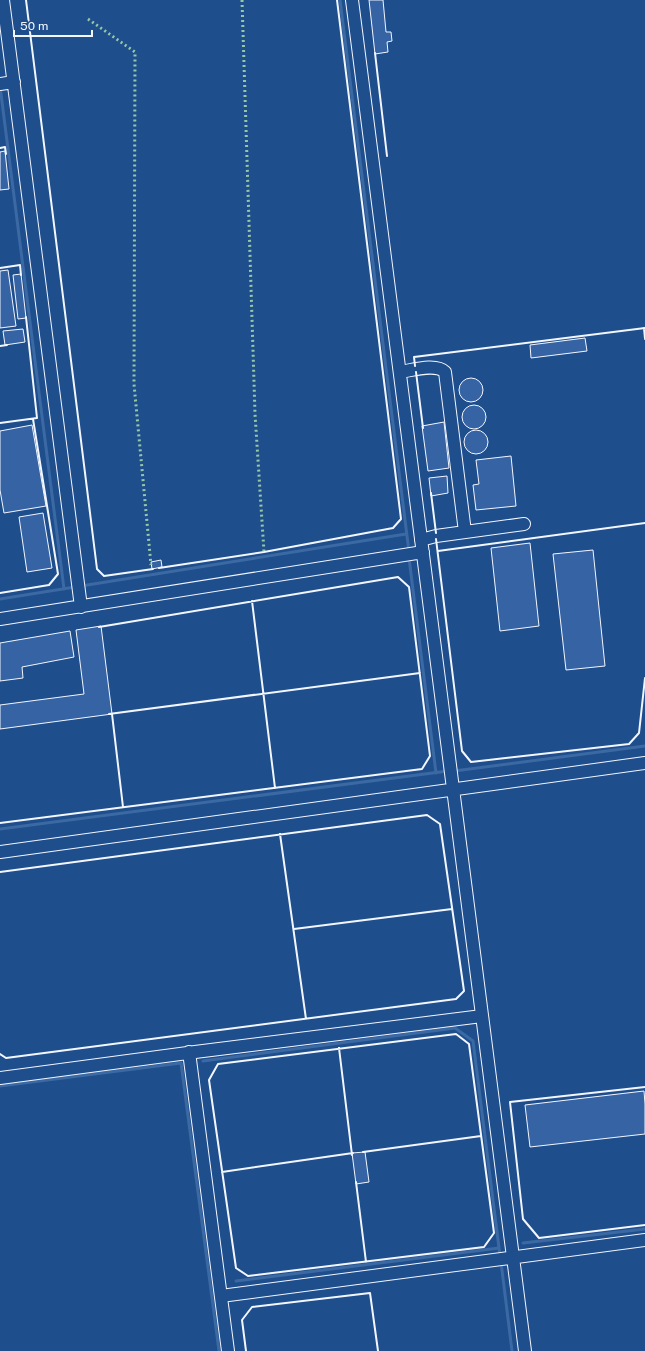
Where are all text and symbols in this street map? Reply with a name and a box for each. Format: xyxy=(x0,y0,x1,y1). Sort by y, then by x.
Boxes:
scale bar xyxy=(14,12,92,38)
text: 50 m xyxy=(20,19,48,33)

